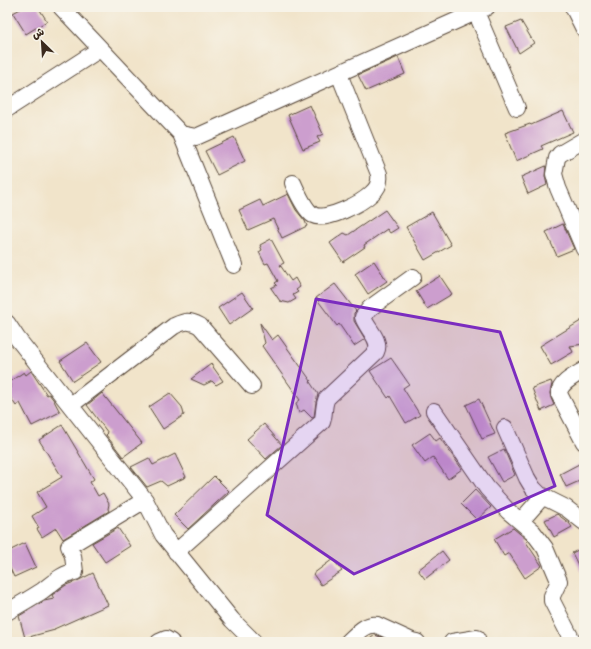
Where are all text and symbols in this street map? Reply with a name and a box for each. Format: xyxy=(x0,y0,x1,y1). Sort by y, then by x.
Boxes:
north arrow xyxy=(22,22,62,62)
text: ش xyxy=(31,27,47,43)

